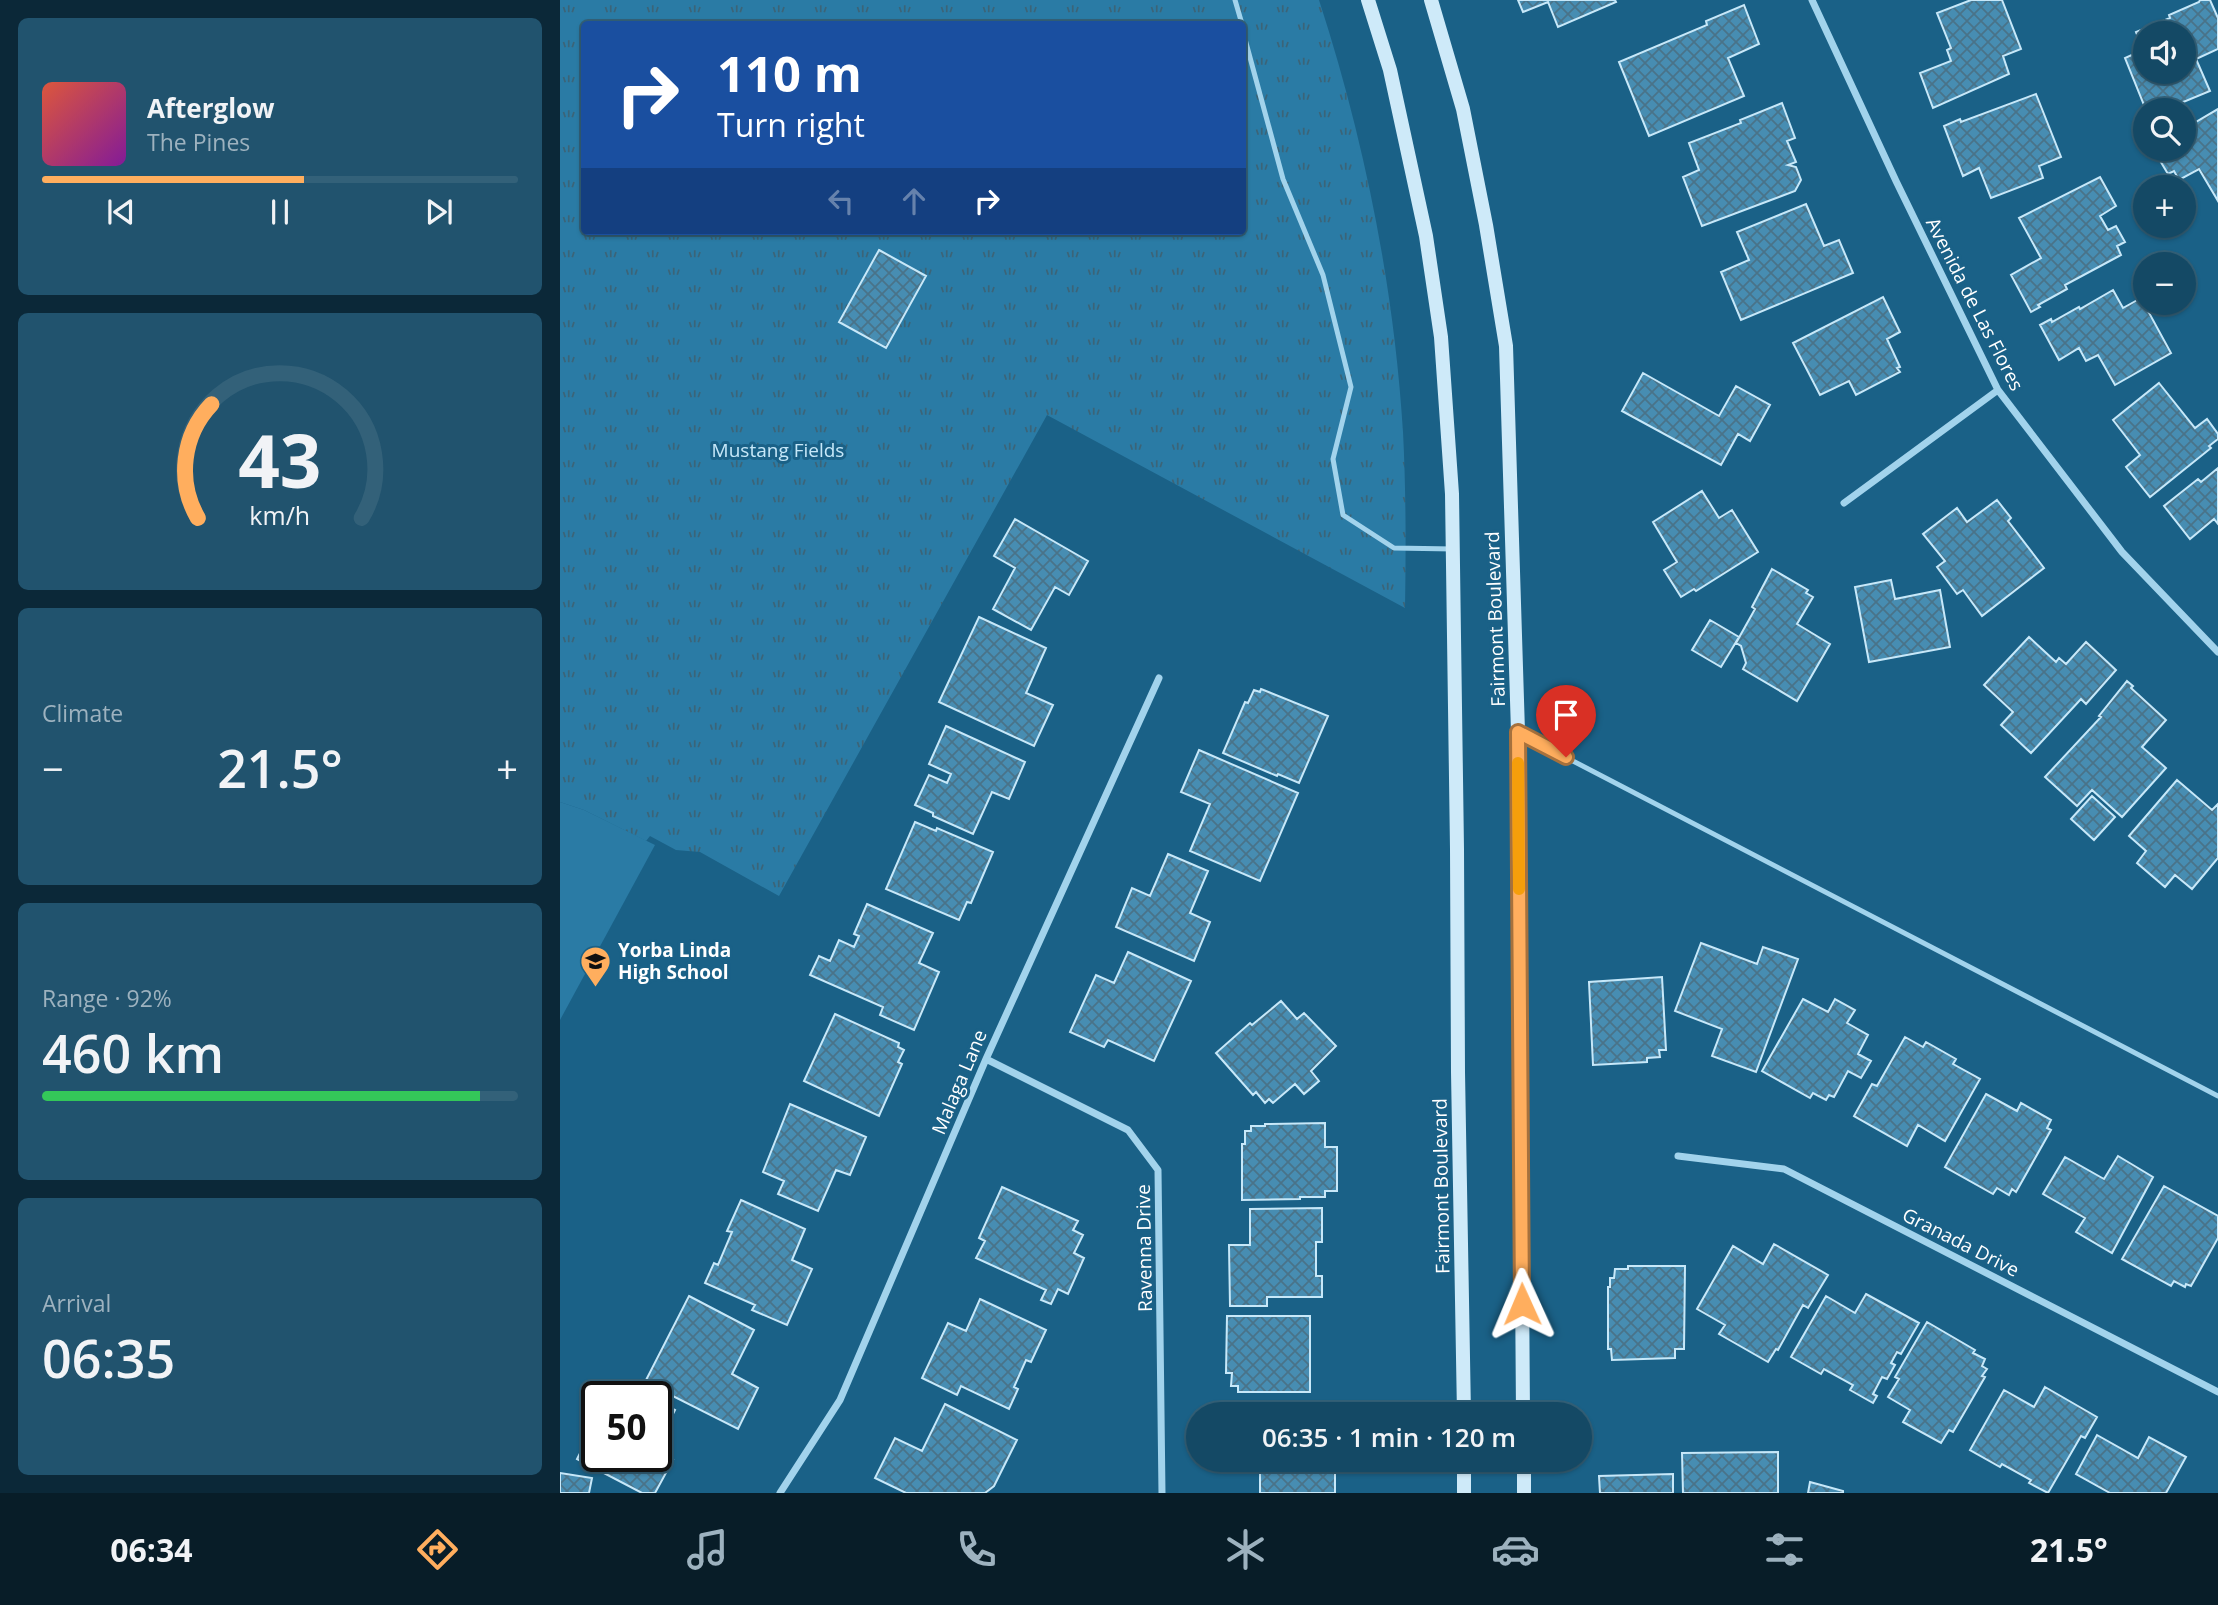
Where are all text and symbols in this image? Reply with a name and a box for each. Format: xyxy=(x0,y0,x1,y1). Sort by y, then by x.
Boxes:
map controls xyxy=(2133,21,2196,315)
button: sound xyxy=(2133,21,2196,84)
text: 110 m xyxy=(717,40,862,106)
icon: right xyxy=(602,49,693,140)
text: Afterglow xyxy=(147,90,274,126)
button: search xyxy=(2133,98,2196,161)
text: Turn right xyxy=(717,103,865,146)
text: The Pines xyxy=(147,126,250,158)
button: + xyxy=(2133,175,2196,238)
icon: left xyxy=(822,182,860,220)
icon: ahead xyxy=(895,182,933,220)
icon: right xyxy=(968,182,1006,220)
icon: previous xyxy=(102,193,140,231)
icon: pause xyxy=(261,193,299,231)
icon: next xyxy=(420,193,458,231)
street label: Avenida de Las Flores xyxy=(1920,213,2030,395)
button: − xyxy=(2133,252,2196,315)
text: 43 xyxy=(238,410,322,509)
park label: Mustang Fields xyxy=(712,437,844,463)
text: km/h xyxy=(250,497,310,531)
street label: Fairmont Boulevard xyxy=(1479,531,1511,707)
pin xyxy=(1536,685,1596,757)
icon: arrive xyxy=(1547,696,1585,734)
text: Climate xyxy=(42,697,123,729)
text: 21.5° xyxy=(217,732,343,803)
text: − xyxy=(42,742,64,794)
text: + xyxy=(496,742,518,794)
place label: Yorba Linda High School xyxy=(618,937,731,985)
school or university icon: Yorba Linda High School xyxy=(578,944,612,988)
text: Range · 92% xyxy=(42,982,172,1014)
text: 460 km xyxy=(42,1017,224,1088)
street label: Malaga Lane xyxy=(925,1026,993,1138)
street label: Fairmont Boulevard xyxy=(1426,1098,1456,1274)
street label: Ravenna Drive xyxy=(1130,1184,1158,1312)
street label: Granada Drive xyxy=(1898,1201,2024,1283)
position arrow xyxy=(1485,1267,1559,1341)
text: Arrival xyxy=(42,1287,111,1319)
text: 06:35 xyxy=(42,1322,175,1393)
speed limit sign: 50 xyxy=(581,1381,672,1472)
text: 06:35 · 1 min · 120 m xyxy=(1262,1419,1516,1455)
icon: directions xyxy=(413,1525,462,1574)
icon: music xyxy=(683,1525,732,1574)
icon: phone xyxy=(952,1525,1001,1574)
icon: climate xyxy=(1221,1525,1270,1574)
icon: car xyxy=(1491,1525,1540,1574)
icon: filters xyxy=(1760,1525,1809,1574)
text: 06:34 xyxy=(110,1528,193,1571)
text: 21.5° xyxy=(2030,1528,2108,1571)

